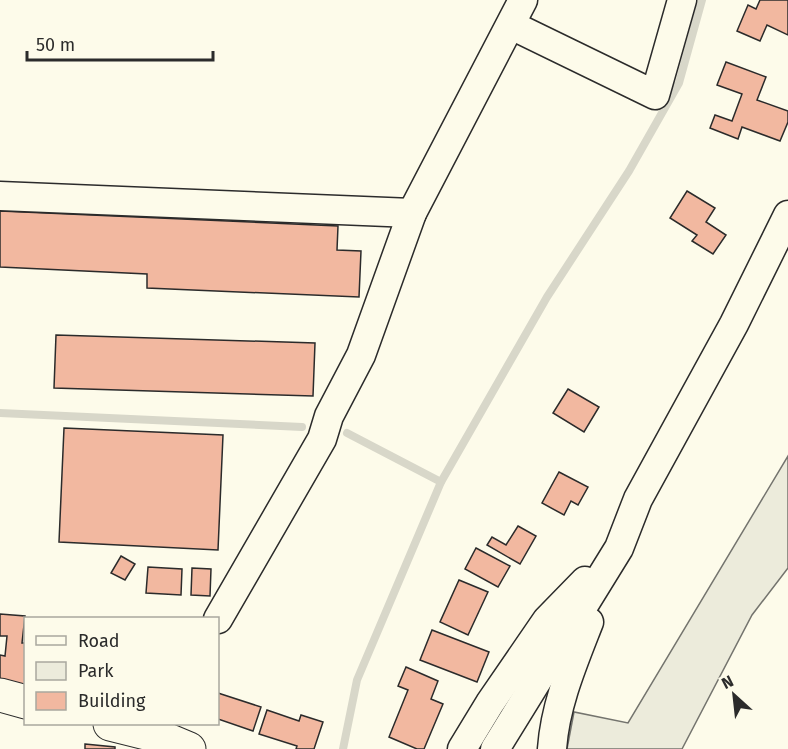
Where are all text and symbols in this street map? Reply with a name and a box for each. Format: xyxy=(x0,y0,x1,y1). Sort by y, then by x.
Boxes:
scale bar xyxy=(27,24,213,62)
text: 50 m xyxy=(36,34,75,56)
legend xyxy=(24,617,219,725)
text: Road xyxy=(78,630,120,652)
text: Park xyxy=(78,660,114,682)
north arrow xyxy=(704,665,764,725)
text: N xyxy=(718,671,736,693)
text: Building xyxy=(78,690,146,712)

